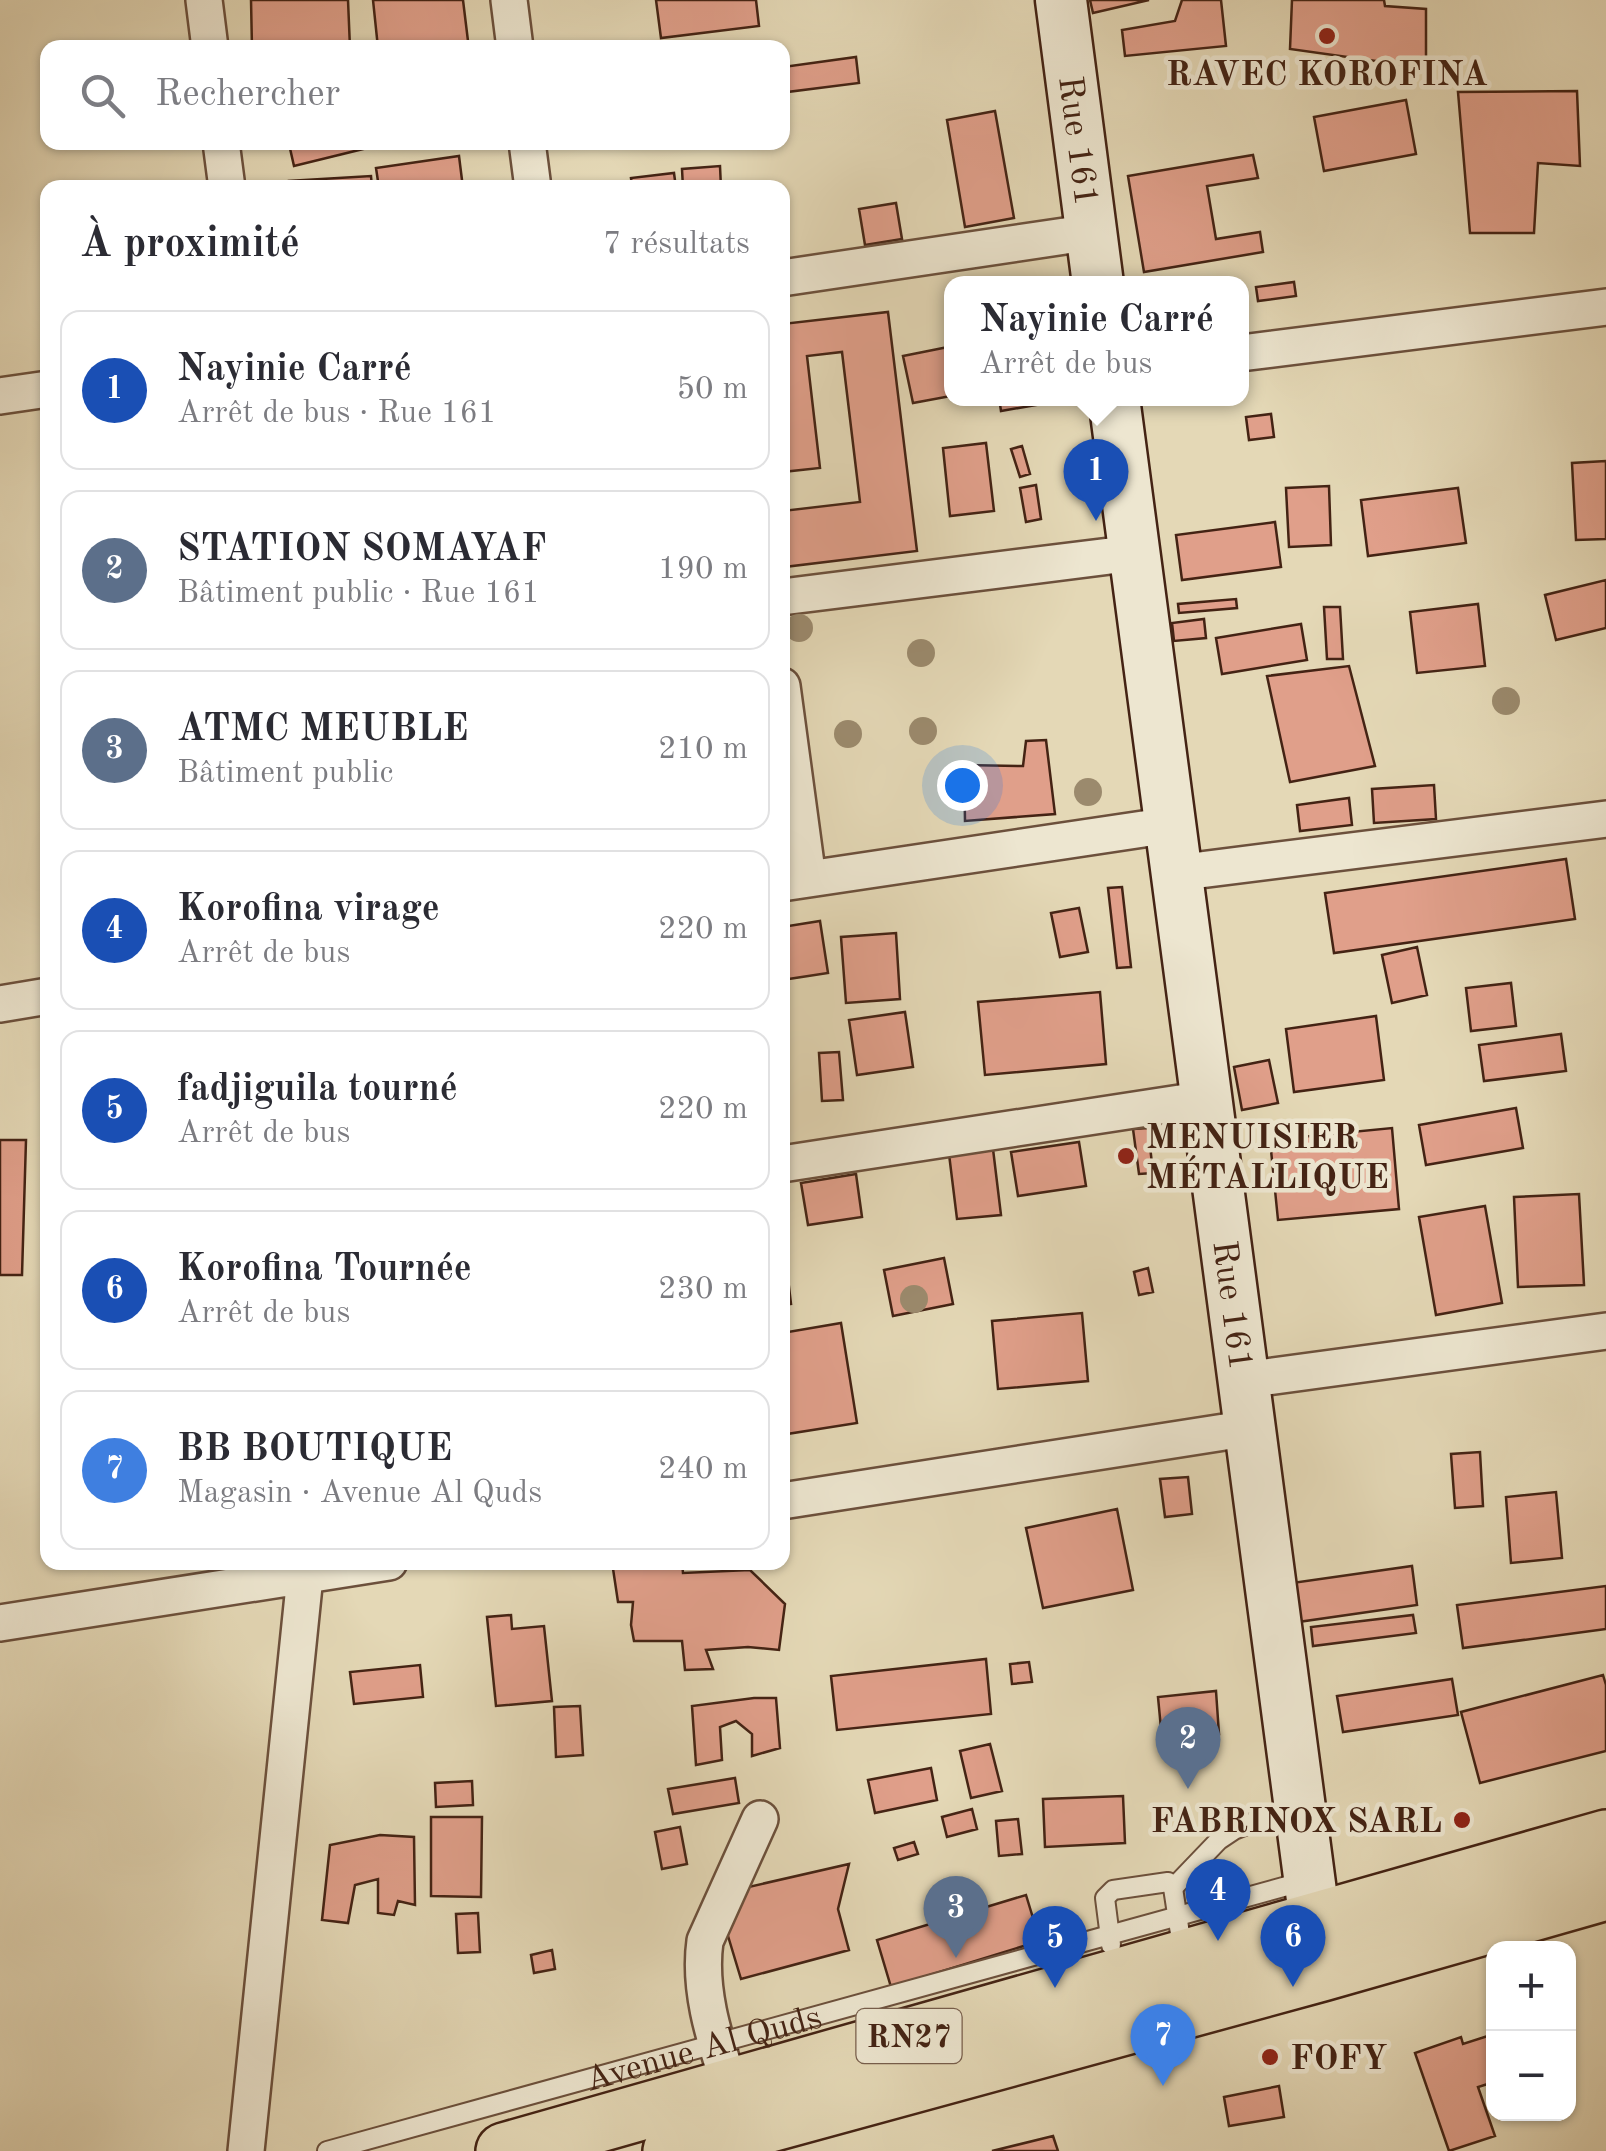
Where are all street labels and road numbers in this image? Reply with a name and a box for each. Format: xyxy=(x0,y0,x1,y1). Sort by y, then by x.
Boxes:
street label: Rue 161 xyxy=(1051,74,1103,208)
street label: Rue 161 xyxy=(1205,1238,1257,1373)
street label: Avenue Al Quds xyxy=(581,2000,826,2099)
road number: RN27 xyxy=(856,2009,962,2063)

